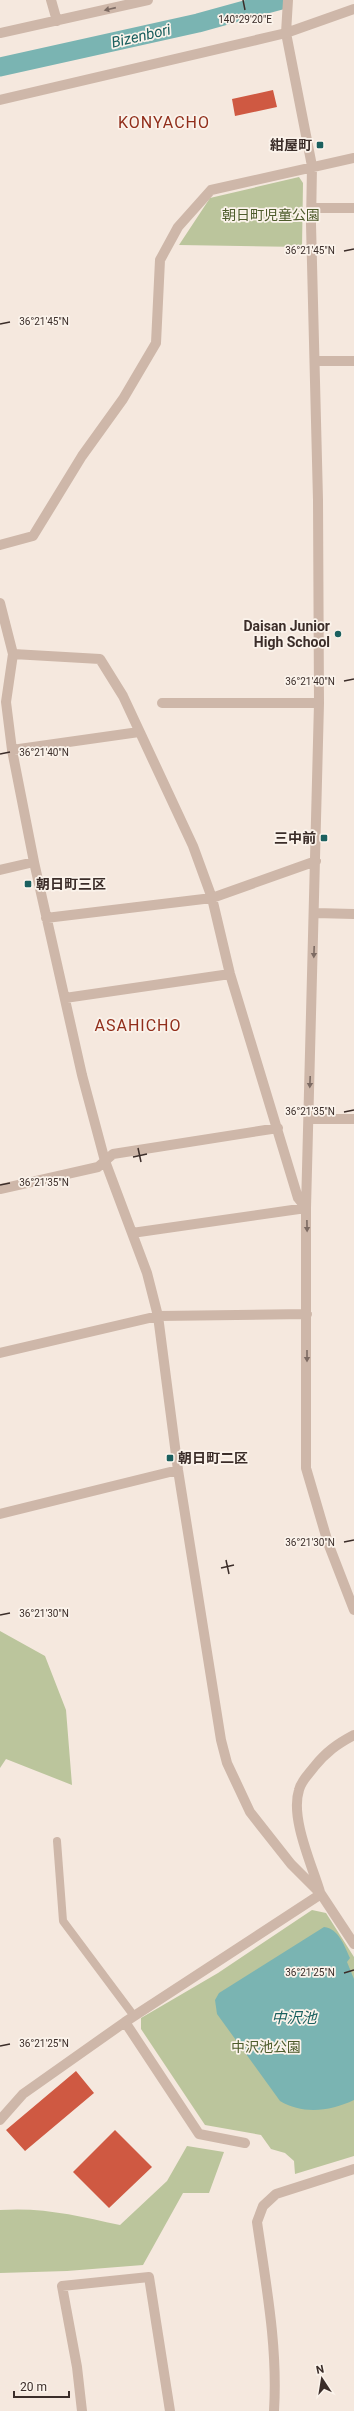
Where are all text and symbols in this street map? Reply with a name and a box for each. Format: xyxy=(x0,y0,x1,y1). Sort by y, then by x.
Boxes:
one-way arrow xyxy=(104,6,116,12)
text: 140°29'20"E xyxy=(218,14,272,25)
water label: Bizenbori xyxy=(110,20,173,52)
district label: KONYACHO xyxy=(118,113,210,132)
place label: 紺屋町 xyxy=(270,137,312,153)
marker: 紺屋町 xyxy=(315,140,325,150)
park label: 朝日町児童公園 xyxy=(222,207,320,223)
text: 36°21'45"N xyxy=(285,245,335,256)
text: 36°21'45"N xyxy=(19,316,69,327)
place label: Daisan Junior High School xyxy=(243,618,330,650)
marker: Daisan Junior High School xyxy=(333,629,343,639)
text: 36°21'40"N xyxy=(285,676,335,687)
text: 36°21'40"N xyxy=(19,747,69,758)
place label: 三中前 xyxy=(274,830,316,846)
marker: 三中前 xyxy=(319,833,329,843)
place label: 朝日町三区 xyxy=(36,876,106,892)
marker: 朝日町三区 xyxy=(23,879,33,889)
one-way arrow xyxy=(311,946,317,959)
district label: ASAHICHO xyxy=(95,1016,181,1035)
one-way arrow xyxy=(307,1076,313,1089)
text: 36°21'35"N xyxy=(285,1106,335,1117)
text: 36°21'35"N xyxy=(19,1177,69,1188)
one-way arrow xyxy=(304,1220,310,1233)
one-way arrow xyxy=(304,1350,310,1363)
place label: 朝日町二区 xyxy=(178,1450,248,1466)
marker: 朝日町二区 xyxy=(165,1453,175,1463)
text: 36°21'30"N xyxy=(285,1537,335,1548)
text: 36°21'30"N xyxy=(19,1608,69,1619)
text: 36°21'25"N xyxy=(285,1967,335,1978)
water label: 中沢池 xyxy=(271,2009,318,2027)
text: 36°21'25"N xyxy=(19,2038,69,2049)
park label: 中沢池公園 xyxy=(231,2039,301,2055)
north arrow xyxy=(302,2359,342,2399)
text: N xyxy=(315,2362,325,2377)
scale bar xyxy=(14,2373,69,2399)
text: 20 m xyxy=(20,2380,47,2394)

